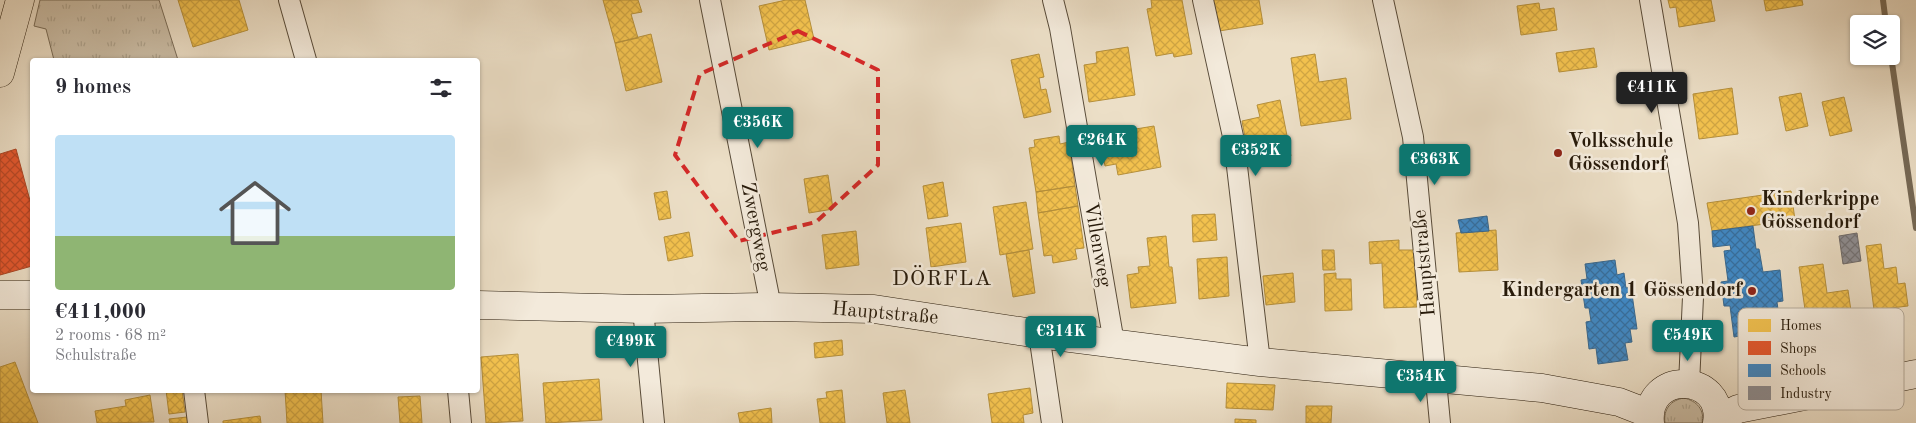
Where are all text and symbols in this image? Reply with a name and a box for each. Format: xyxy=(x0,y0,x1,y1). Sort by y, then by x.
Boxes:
map controls xyxy=(1850,15,1900,65)
button: layers xyxy=(1850,15,1900,65)
pin: €411K xyxy=(1617,72,1687,114)
icon: filters xyxy=(427,74,455,102)
text: 9 homes xyxy=(55,77,131,98)
text: €411K xyxy=(1627,80,1677,96)
pin: €356K xyxy=(723,106,793,149)
text: €356K xyxy=(733,115,783,131)
pin: €264K xyxy=(1067,124,1137,167)
place label: Volksschule Gössendorf xyxy=(1568,132,1673,175)
text: €264K xyxy=(1077,133,1127,149)
pin: €352K xyxy=(1221,134,1291,177)
text: €352K xyxy=(1231,143,1281,159)
pin: €363K xyxy=(1400,144,1470,186)
marker: Volksschule Gössendorf xyxy=(1552,147,1564,159)
text: €363K xyxy=(1410,152,1460,168)
icon: home xyxy=(210,168,300,258)
street label: Zwergweg xyxy=(737,181,773,273)
place label: Kinderkrippe Gössendorf xyxy=(1761,190,1879,233)
street label: Villenweg xyxy=(1080,201,1114,289)
marker: Kinderkrippe Gössendorf xyxy=(1745,205,1757,217)
street label: Hauptstraße xyxy=(1410,209,1440,317)
district label: DÖRFLA xyxy=(892,265,992,290)
place label: Kindergarten 1 Gössendorf xyxy=(1501,281,1744,301)
marker: Kindergarten 1 Gössendorf xyxy=(1746,285,1758,297)
street label: Hauptstraße xyxy=(831,299,939,329)
text: €411,000 xyxy=(55,302,146,323)
legend xyxy=(1738,308,1904,410)
pin: €314K xyxy=(1026,316,1096,358)
text: Homes xyxy=(1780,319,1822,333)
pin: €549K xyxy=(1653,320,1723,362)
text: €314K xyxy=(1036,324,1086,340)
pin: €499K xyxy=(596,326,666,368)
text: 2 rooms · 68 m² xyxy=(55,328,166,344)
text: €549K xyxy=(1663,328,1713,344)
text: €499K xyxy=(606,334,656,350)
text: Shops xyxy=(1780,342,1817,356)
text: Schulstraße xyxy=(55,348,136,364)
pin: €354K xyxy=(1386,360,1456,403)
text: Schools xyxy=(1780,364,1826,378)
text: €354K xyxy=(1396,369,1446,385)
text: Industry xyxy=(1780,387,1833,401)

